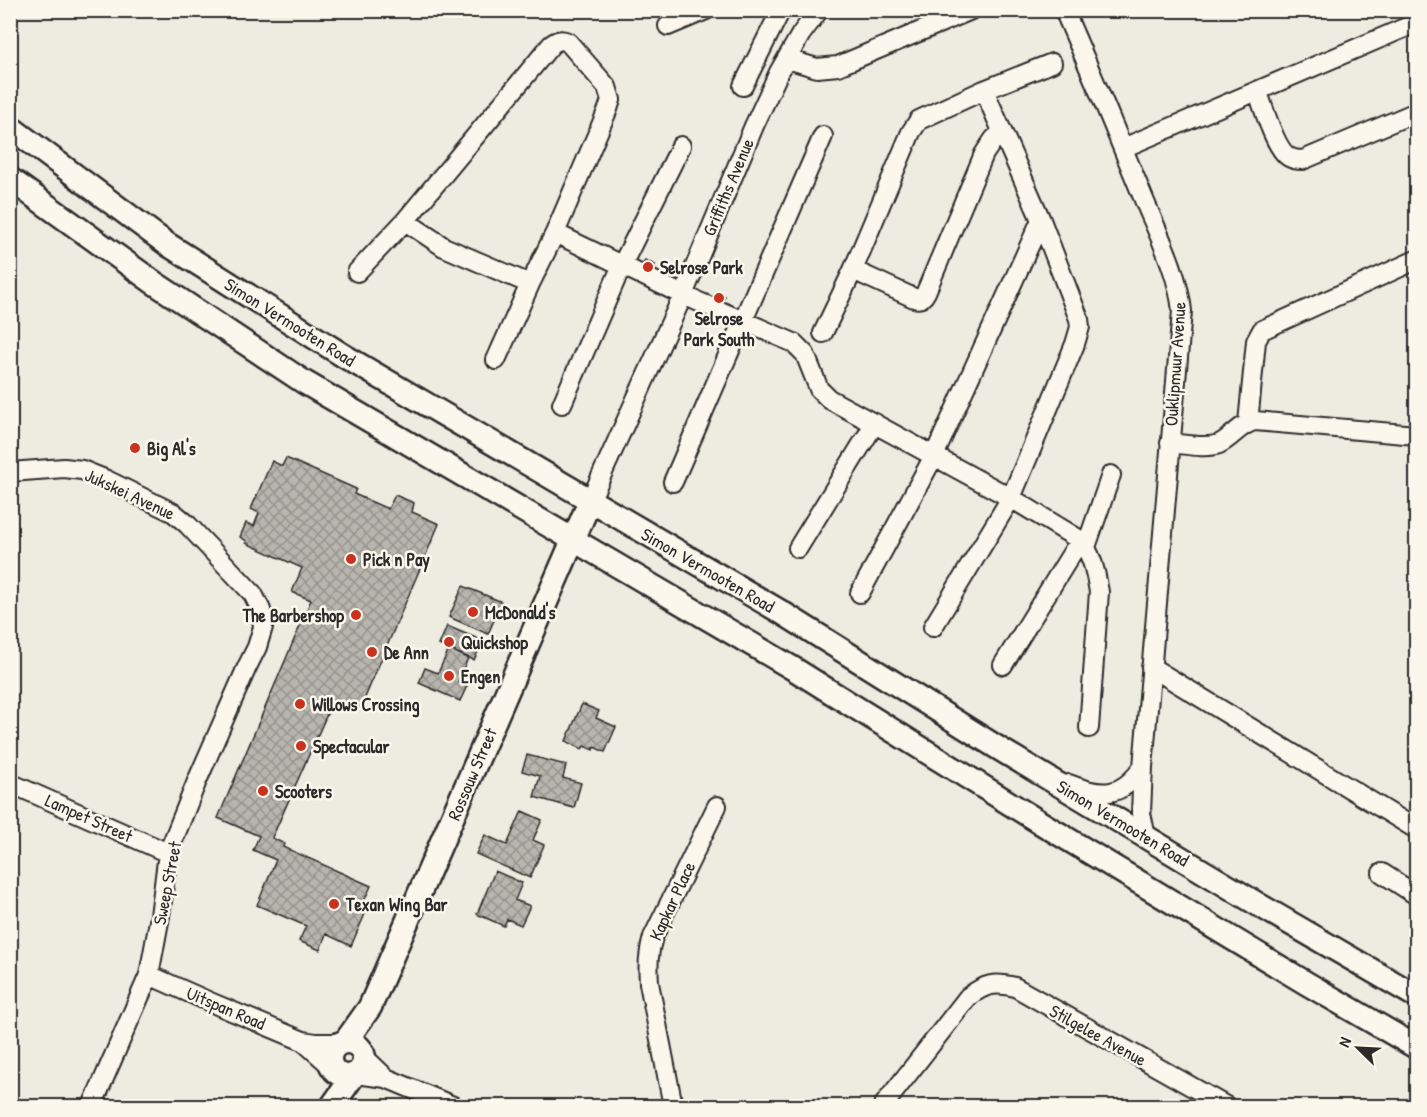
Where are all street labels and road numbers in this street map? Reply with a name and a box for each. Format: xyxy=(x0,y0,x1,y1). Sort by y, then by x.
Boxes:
street label: Griffiths Avenue xyxy=(696,134,760,240)
street label: Simon Vermooten Road xyxy=(220,272,360,372)
street label: Ouklipmuur Avenue xyxy=(1158,301,1192,427)
street label: Jukskei Avenue xyxy=(81,462,179,526)
street label: Simon Vermooten Road xyxy=(637,522,779,618)
street label: Rossouw Street xyxy=(441,723,503,824)
street label: Simon Vermooten Road xyxy=(1052,774,1194,872)
street label: Lampet Street xyxy=(41,788,137,849)
street label: Sweep Street xyxy=(147,838,188,927)
street label: Kapkar Place xyxy=(643,857,701,945)
street label: Uitspan Road xyxy=(183,980,269,1036)
street label: Stilgelee Avenue xyxy=(1045,998,1151,1072)

